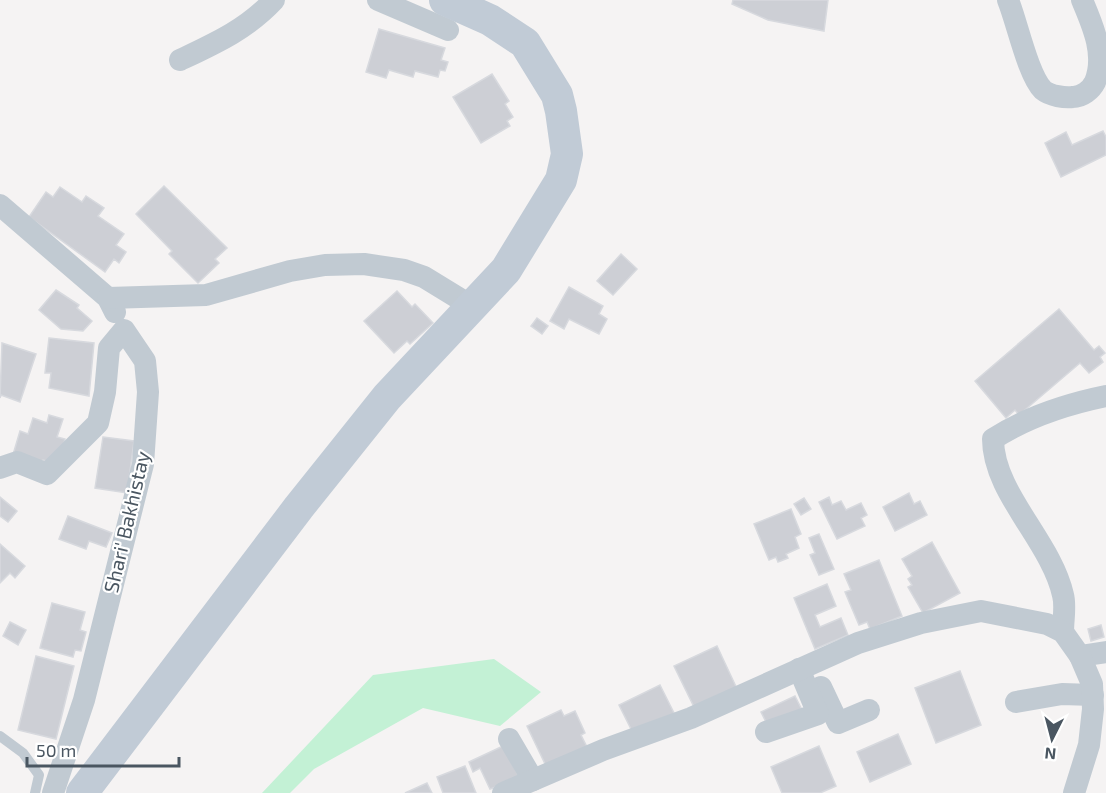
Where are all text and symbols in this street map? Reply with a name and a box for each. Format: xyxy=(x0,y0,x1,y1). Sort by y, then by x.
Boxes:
street label: Shari' Bakhistay xyxy=(98,448,154,595)
north arrow xyxy=(1022,709,1082,769)
scale bar xyxy=(27,730,178,768)
text: 50 m xyxy=(36,739,76,761)
text: N xyxy=(1044,744,1057,764)

